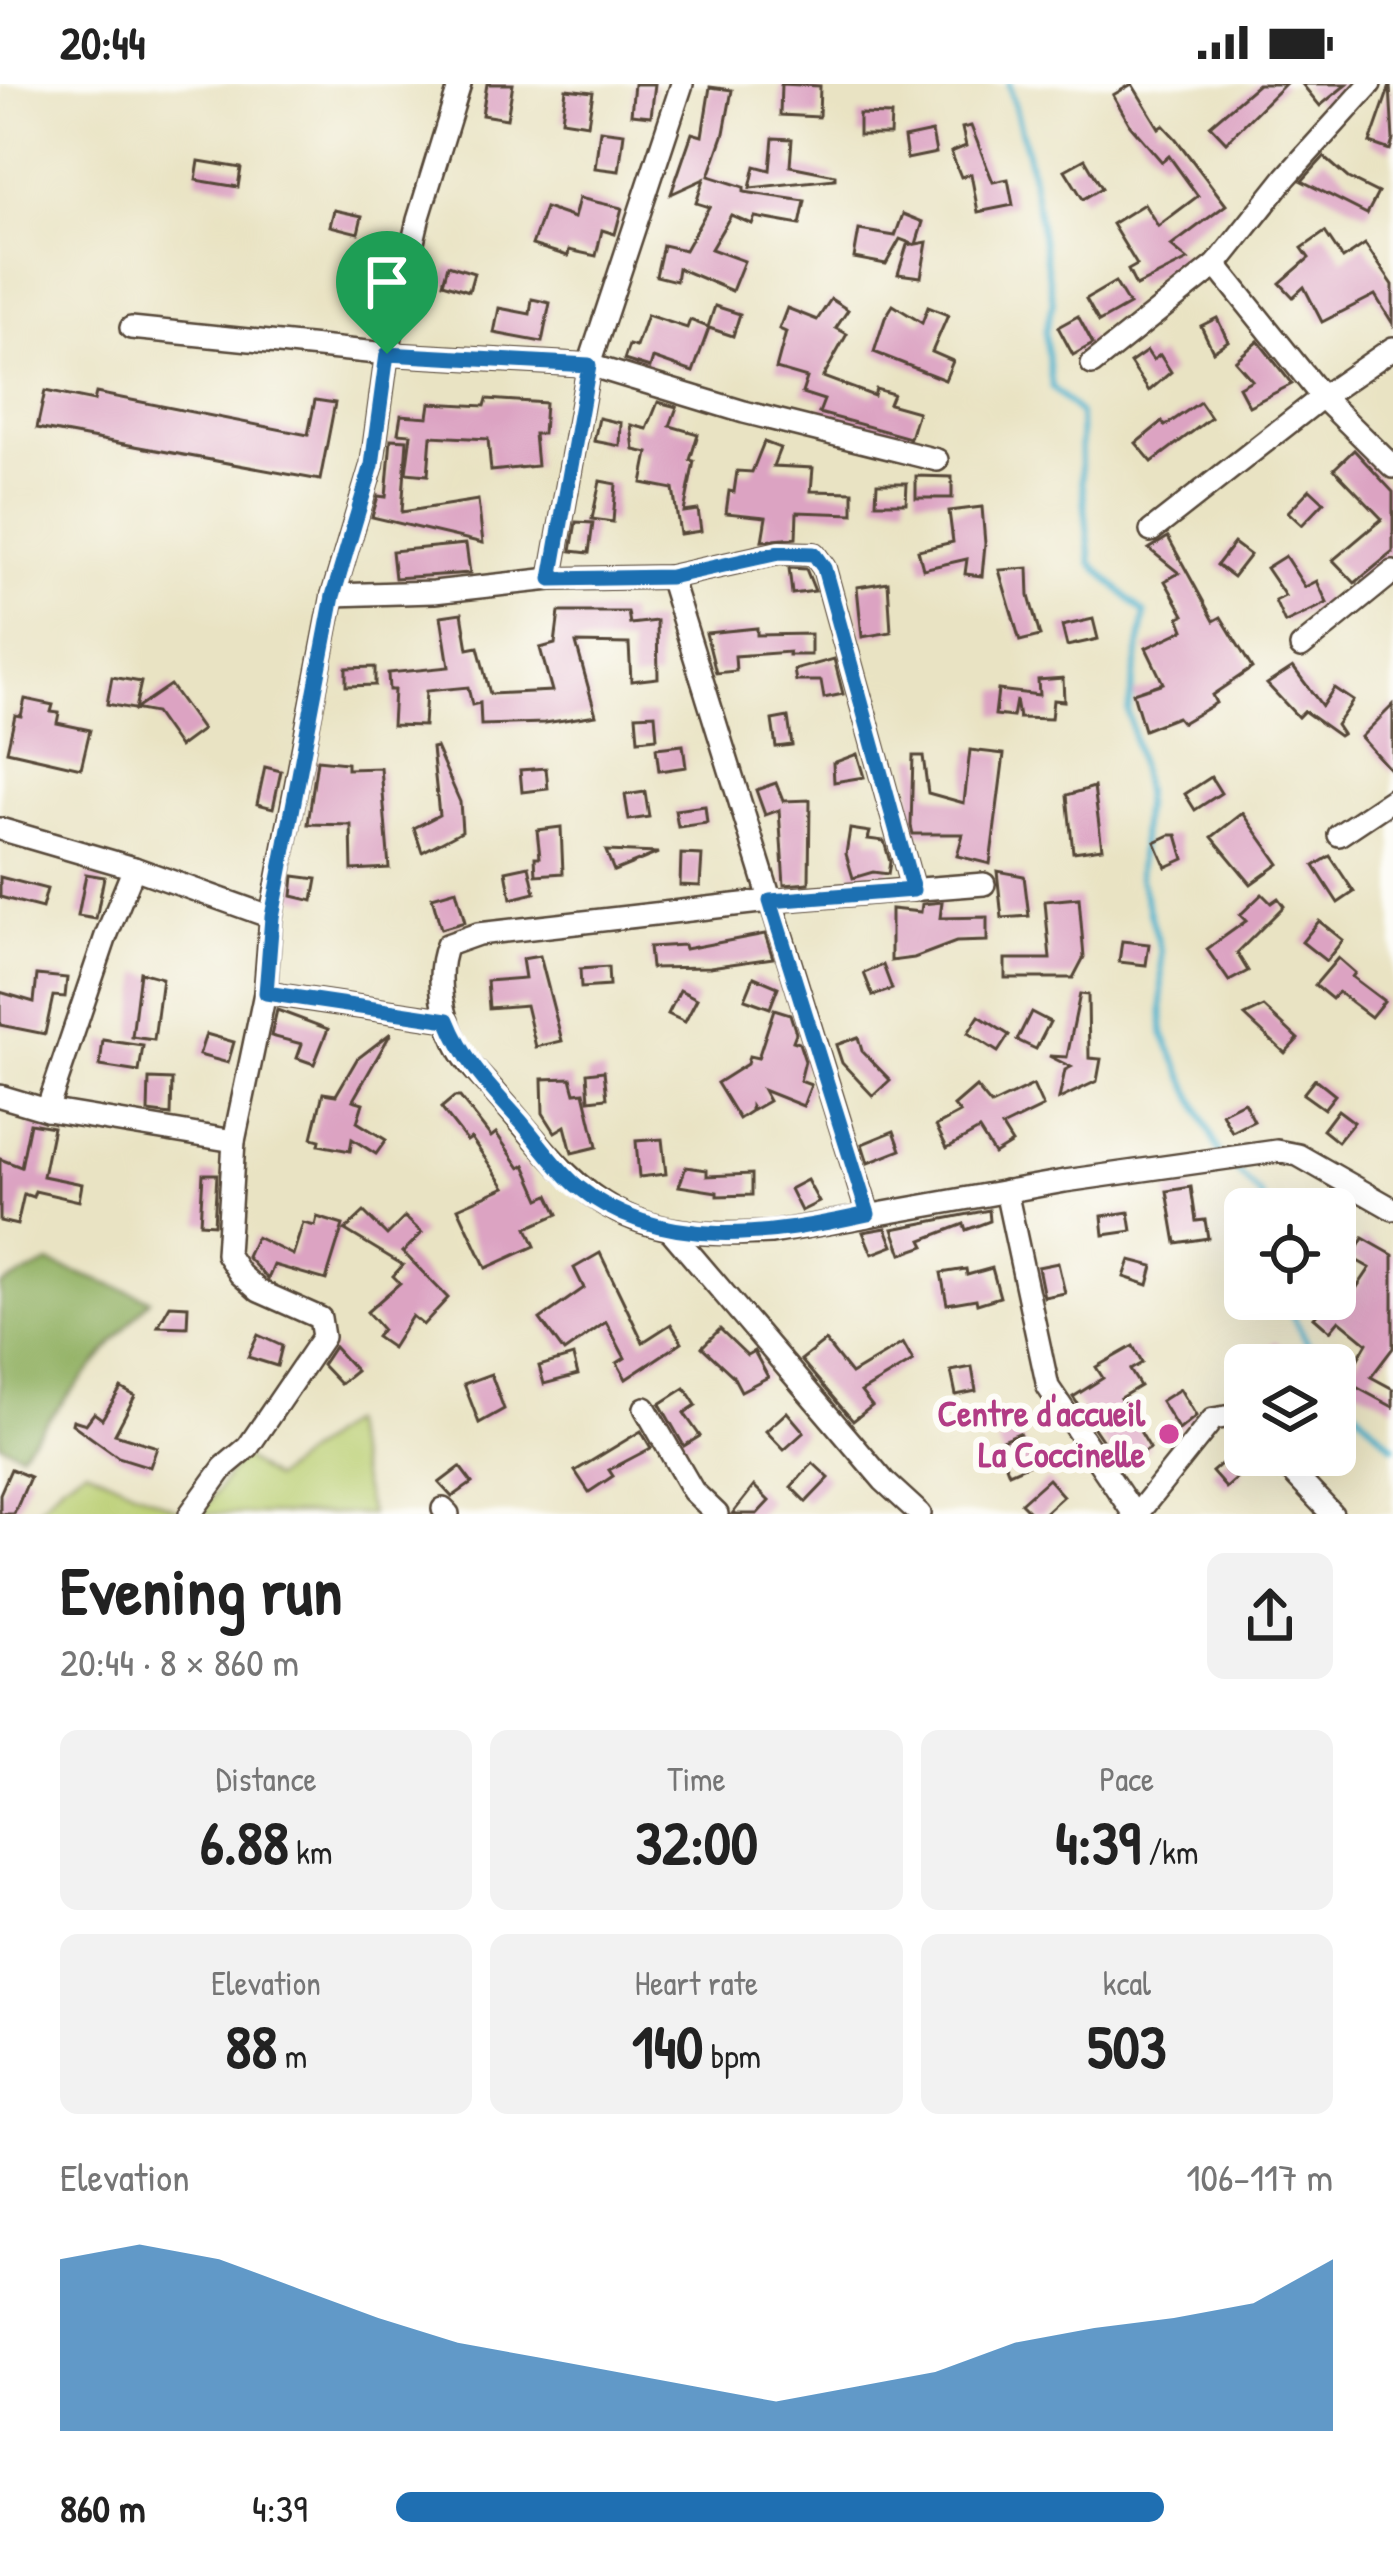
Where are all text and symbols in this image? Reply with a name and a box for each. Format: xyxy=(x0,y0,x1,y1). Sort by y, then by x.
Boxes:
text: 20:44 xyxy=(60,12,145,73)
pin xyxy=(336,231,438,354)
icon: arrive xyxy=(354,249,420,315)
map controls xyxy=(1224,1188,1356,1476)
button: locate xyxy=(1224,1188,1356,1320)
button: layers xyxy=(1224,1344,1356,1476)
place label: Centre d'accueil La Coccinelle xyxy=(937,1388,1146,1478)
marker: Centre d'accueil La Coccinelle xyxy=(1156,1421,1182,1447)
text: Evening run xyxy=(60,1545,342,1635)
button: share xyxy=(1207,1553,1333,1679)
text: 20:44 · 8 × 860 m xyxy=(60,1635,299,1688)
text: Distance xyxy=(216,1757,317,1801)
text: Time xyxy=(667,1757,726,1801)
text: Pace xyxy=(1099,1757,1154,1801)
text: 6.88 xyxy=(200,1801,289,1883)
text: 32:00 xyxy=(635,1801,758,1883)
text: 4:39 xyxy=(1055,1801,1141,1883)
text: km xyxy=(289,1830,332,1874)
text: /km xyxy=(1141,1830,1198,1874)
text: Elevation xyxy=(211,1961,321,2005)
text: Heart rate xyxy=(635,1961,758,2005)
text: kcal xyxy=(1103,1961,1151,2005)
text: 88 xyxy=(225,2005,277,2087)
text: 140 xyxy=(632,2005,703,2087)
text: 503 xyxy=(1087,2005,1166,2087)
text: m xyxy=(277,2034,307,2078)
text: bpm xyxy=(703,2034,761,2078)
text: Elevation xyxy=(60,2150,190,2203)
text: 106–117 m xyxy=(1186,2150,1333,2203)
text: 860 m xyxy=(60,2481,145,2534)
text: 4:39 xyxy=(252,2481,307,2534)

